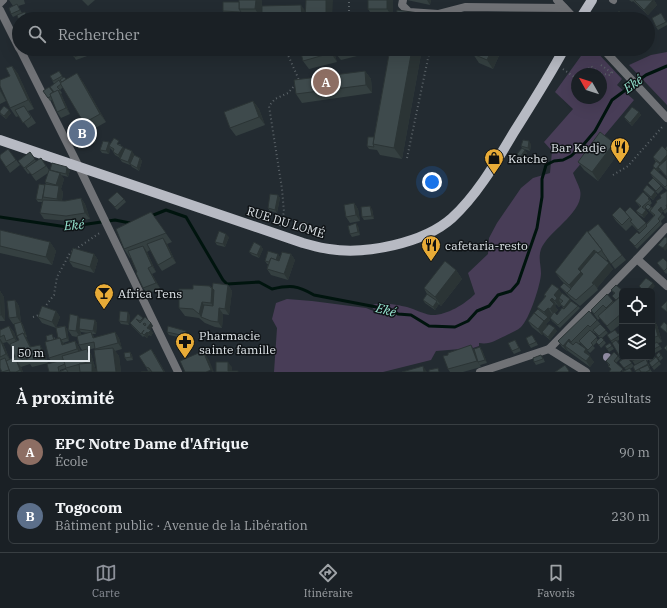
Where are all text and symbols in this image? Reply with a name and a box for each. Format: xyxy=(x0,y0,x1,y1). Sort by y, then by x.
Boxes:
search box xyxy=(12,12,655,56)
icon: search xyxy=(26,23,48,45)
text: Rechercher xyxy=(58,25,139,44)
pin: A xyxy=(313,67,339,97)
north arrow xyxy=(571,68,607,104)
water label: Eké xyxy=(619,71,646,97)
pin: B xyxy=(69,118,95,148)
restaurant icon: Bar Kadje xyxy=(609,136,631,164)
place label: Bar Kadje xyxy=(551,140,606,155)
shop icon: Katche xyxy=(483,147,505,175)
place label: Katche xyxy=(508,151,547,166)
your location xyxy=(422,172,442,192)
street label: RUE DU LOMÉ xyxy=(245,203,327,241)
water label: Eké xyxy=(62,216,85,234)
restaurant icon: cafetaria-resto xyxy=(420,234,442,262)
place label: cafetaria-resto xyxy=(445,238,528,253)
bar icon: Africa Tens xyxy=(93,282,115,310)
place label: Africa Tens xyxy=(118,286,182,301)
map controls xyxy=(619,288,655,360)
button: locate xyxy=(619,288,655,324)
water label: Eké xyxy=(373,299,398,321)
button: layers xyxy=(619,324,655,360)
place label: Pharmacie sainte famille xyxy=(199,328,276,357)
pharmacy icon: Pharmacie sainte famille xyxy=(174,331,196,359)
scale bar xyxy=(12,344,90,363)
text: 50 m xyxy=(18,346,44,360)
text: À proximité xyxy=(16,387,114,409)
text: 2 résultats xyxy=(587,390,651,407)
text: EPC Notre Dame d'Afrique xyxy=(55,434,249,453)
text: A xyxy=(25,444,35,461)
text: 90 m xyxy=(619,444,650,461)
text: École xyxy=(55,453,88,470)
text: Togocom xyxy=(55,498,122,517)
text: B xyxy=(25,508,35,525)
text: 230 m xyxy=(611,508,650,525)
text: Bâtiment public · Avenue de la Libération xyxy=(55,517,308,534)
tab: Carte xyxy=(92,562,120,600)
tab: Itinéraire xyxy=(304,562,353,600)
tab: Favoris xyxy=(537,562,575,600)

